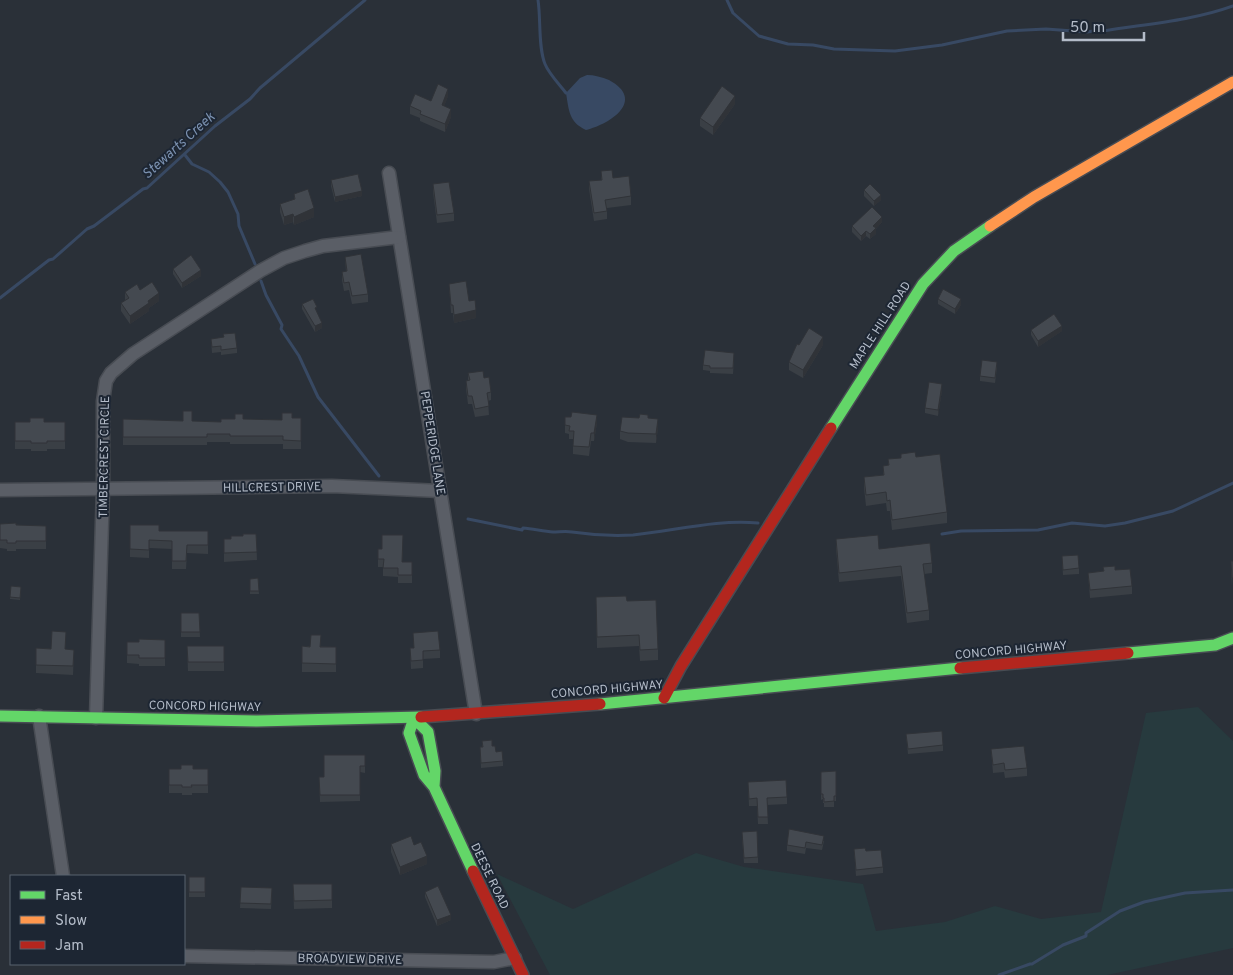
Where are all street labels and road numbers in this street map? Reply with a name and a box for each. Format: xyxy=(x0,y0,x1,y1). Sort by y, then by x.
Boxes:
street label: MAPLE HILL ROAD xyxy=(846,279,915,373)
street label: PEPPERIDGE LANE xyxy=(416,390,448,496)
street label: TIMBERCREST CIRCLE xyxy=(96,396,114,518)
street label: HILLCREST DRIVE xyxy=(223,479,321,497)
street label: CONCORD HIGHWAY xyxy=(954,638,1068,664)
street label: CONCORD HIGHWAY xyxy=(550,677,664,703)
street label: CONCORD HIGHWAY xyxy=(149,698,262,716)
street label: DEESE ROAD xyxy=(466,841,512,912)
street label: BROADVIEW DRIVE xyxy=(298,951,402,969)

